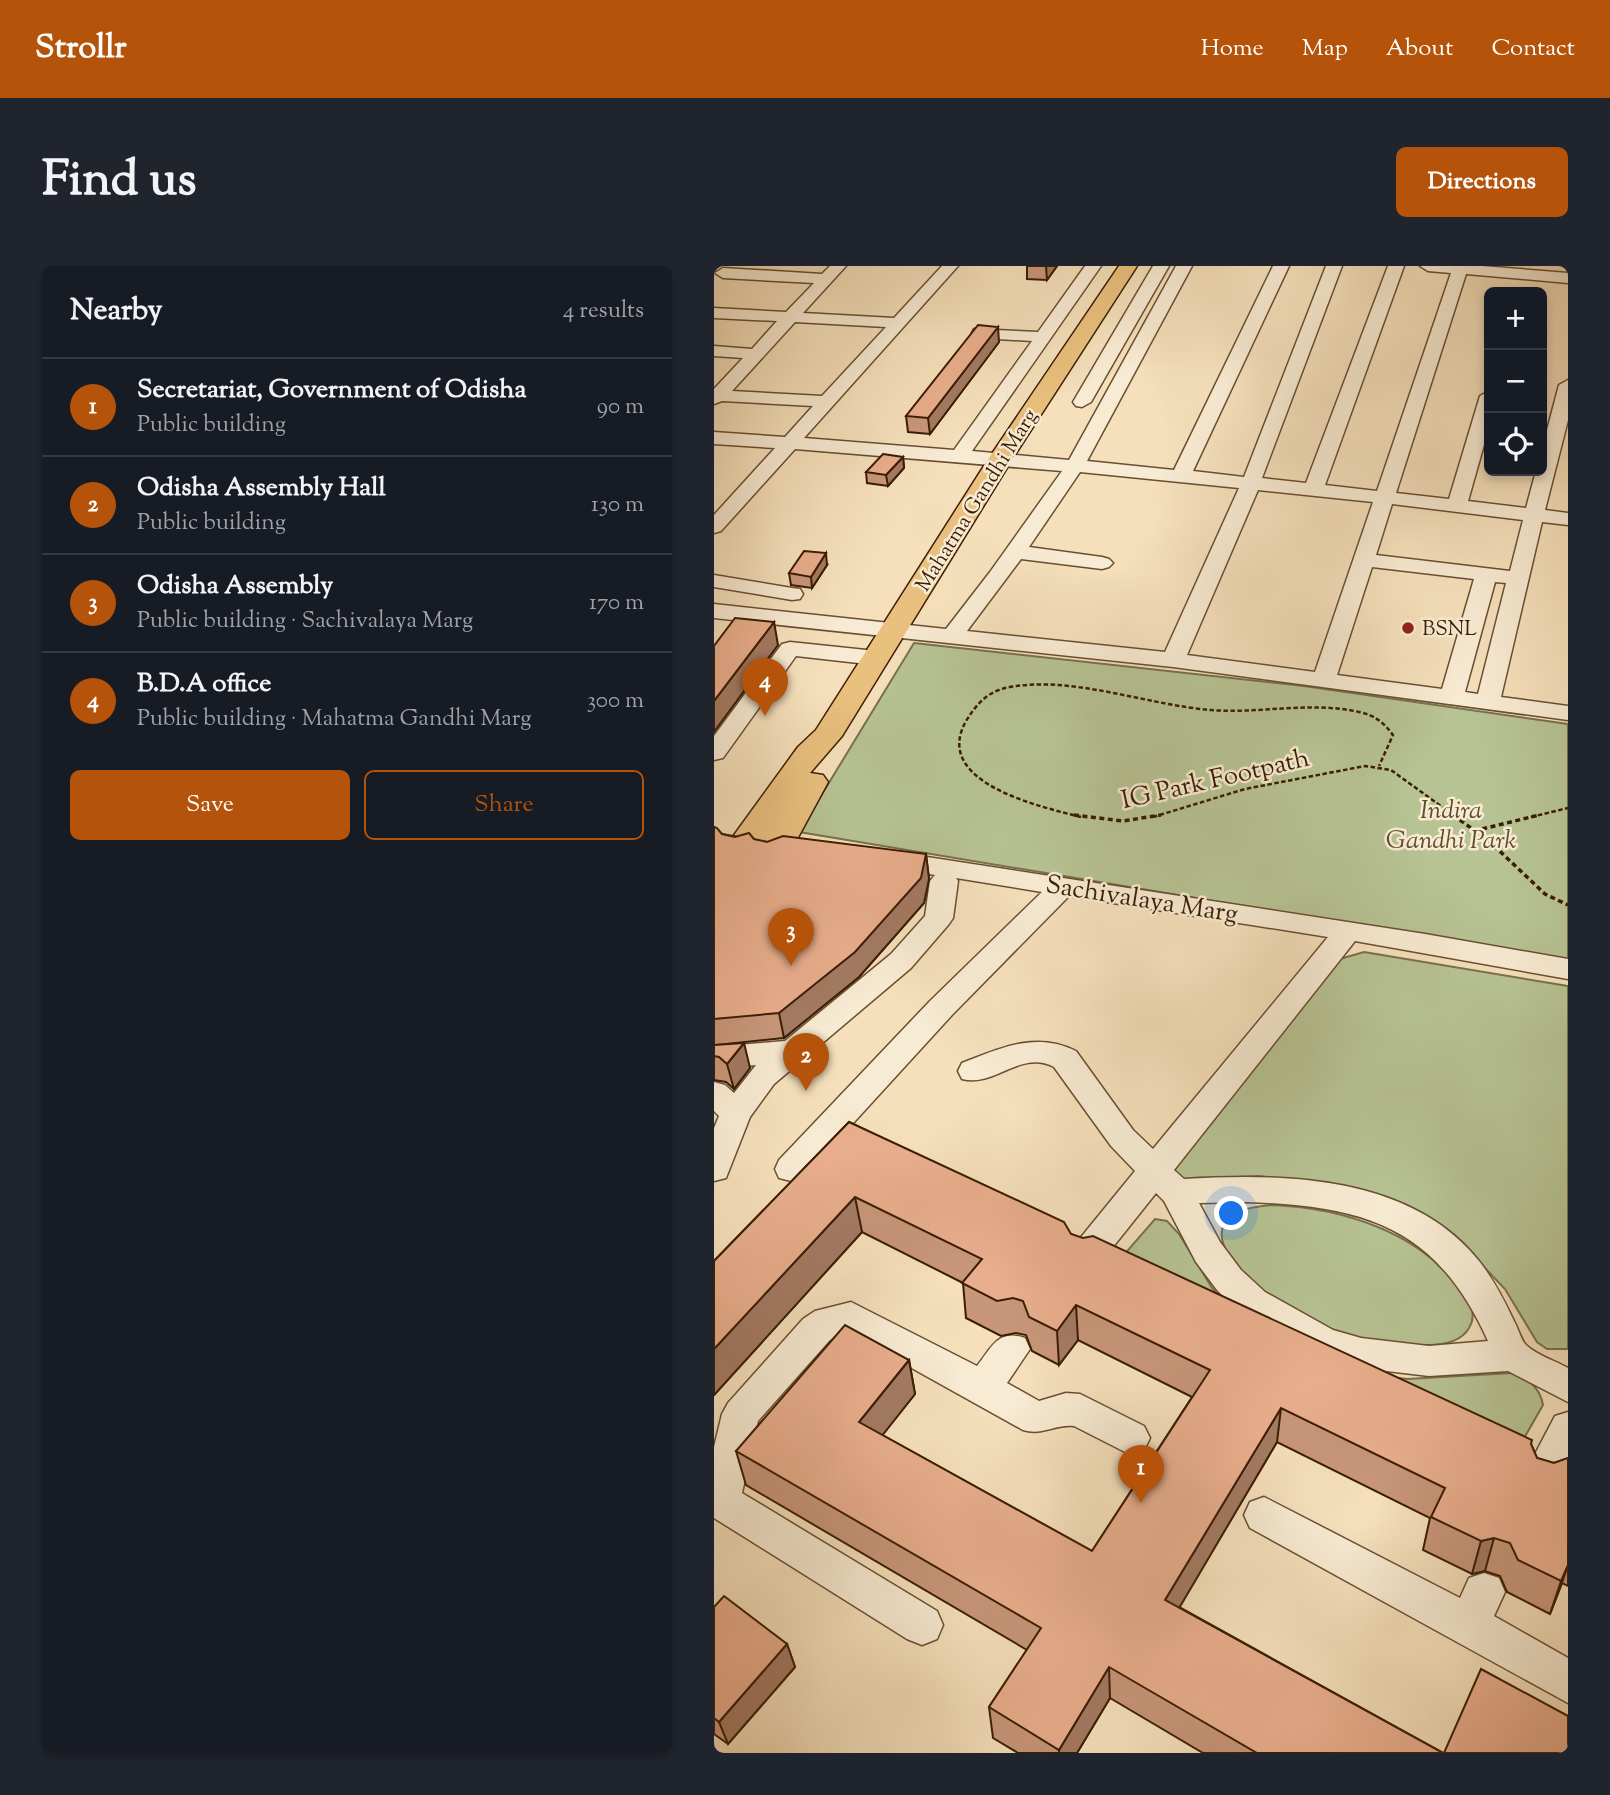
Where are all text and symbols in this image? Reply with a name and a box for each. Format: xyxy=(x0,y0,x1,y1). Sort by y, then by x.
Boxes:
text: Strollr xyxy=(35,25,127,73)
text: Home xyxy=(1201,32,1264,66)
text: Map xyxy=(1302,32,1348,66)
text: About xyxy=(1386,32,1453,66)
text: Contact xyxy=(1491,32,1575,66)
text: Find us xyxy=(42,147,196,217)
button: Directions xyxy=(1396,147,1568,217)
map controls xyxy=(1484,287,1547,476)
button: + xyxy=(1484,287,1547,350)
text: Nearby xyxy=(70,290,162,333)
text: 4 results xyxy=(563,295,644,328)
button: − xyxy=(1484,350,1547,413)
text: Secretariat, Government of Odisha xyxy=(137,372,527,409)
text: 1 xyxy=(89,391,97,424)
text: 90 m xyxy=(597,391,644,424)
street label: Mahatma Gandhi Marg xyxy=(909,404,1046,598)
text: Public building xyxy=(137,409,286,442)
button: locate xyxy=(1484,413,1547,476)
text: Odisha Assembly Hall xyxy=(137,470,386,507)
text: 2 xyxy=(88,489,98,522)
text: 130 m xyxy=(591,489,644,522)
text: Public building xyxy=(137,507,286,540)
text: Odisha Assembly xyxy=(137,568,333,605)
text: 3 xyxy=(88,587,98,620)
text: 170 m xyxy=(589,587,644,620)
text: Public building · Sachivalaya Marg xyxy=(137,605,473,638)
place label: BSNL xyxy=(1422,615,1477,645)
marker: BSNL xyxy=(1400,620,1416,636)
pin: 4 xyxy=(742,658,788,716)
text: B.D.A office xyxy=(137,666,271,703)
text: 4 xyxy=(87,685,99,718)
text: 300 m xyxy=(587,685,644,718)
text: Public building · Mahatma Gandhi Marg xyxy=(137,703,532,736)
street label: IG Park Footpath xyxy=(1118,741,1313,820)
button: Save xyxy=(70,770,350,840)
button: Share xyxy=(364,770,644,840)
park label: Indira Gandhi Park xyxy=(1386,793,1516,860)
street label: Sachivalaya Marg xyxy=(1043,867,1240,934)
pin: 3 xyxy=(768,908,814,966)
pin: 2 xyxy=(783,1033,829,1091)
your location xyxy=(1214,1196,1248,1230)
pin: 1 xyxy=(1118,1445,1164,1503)

